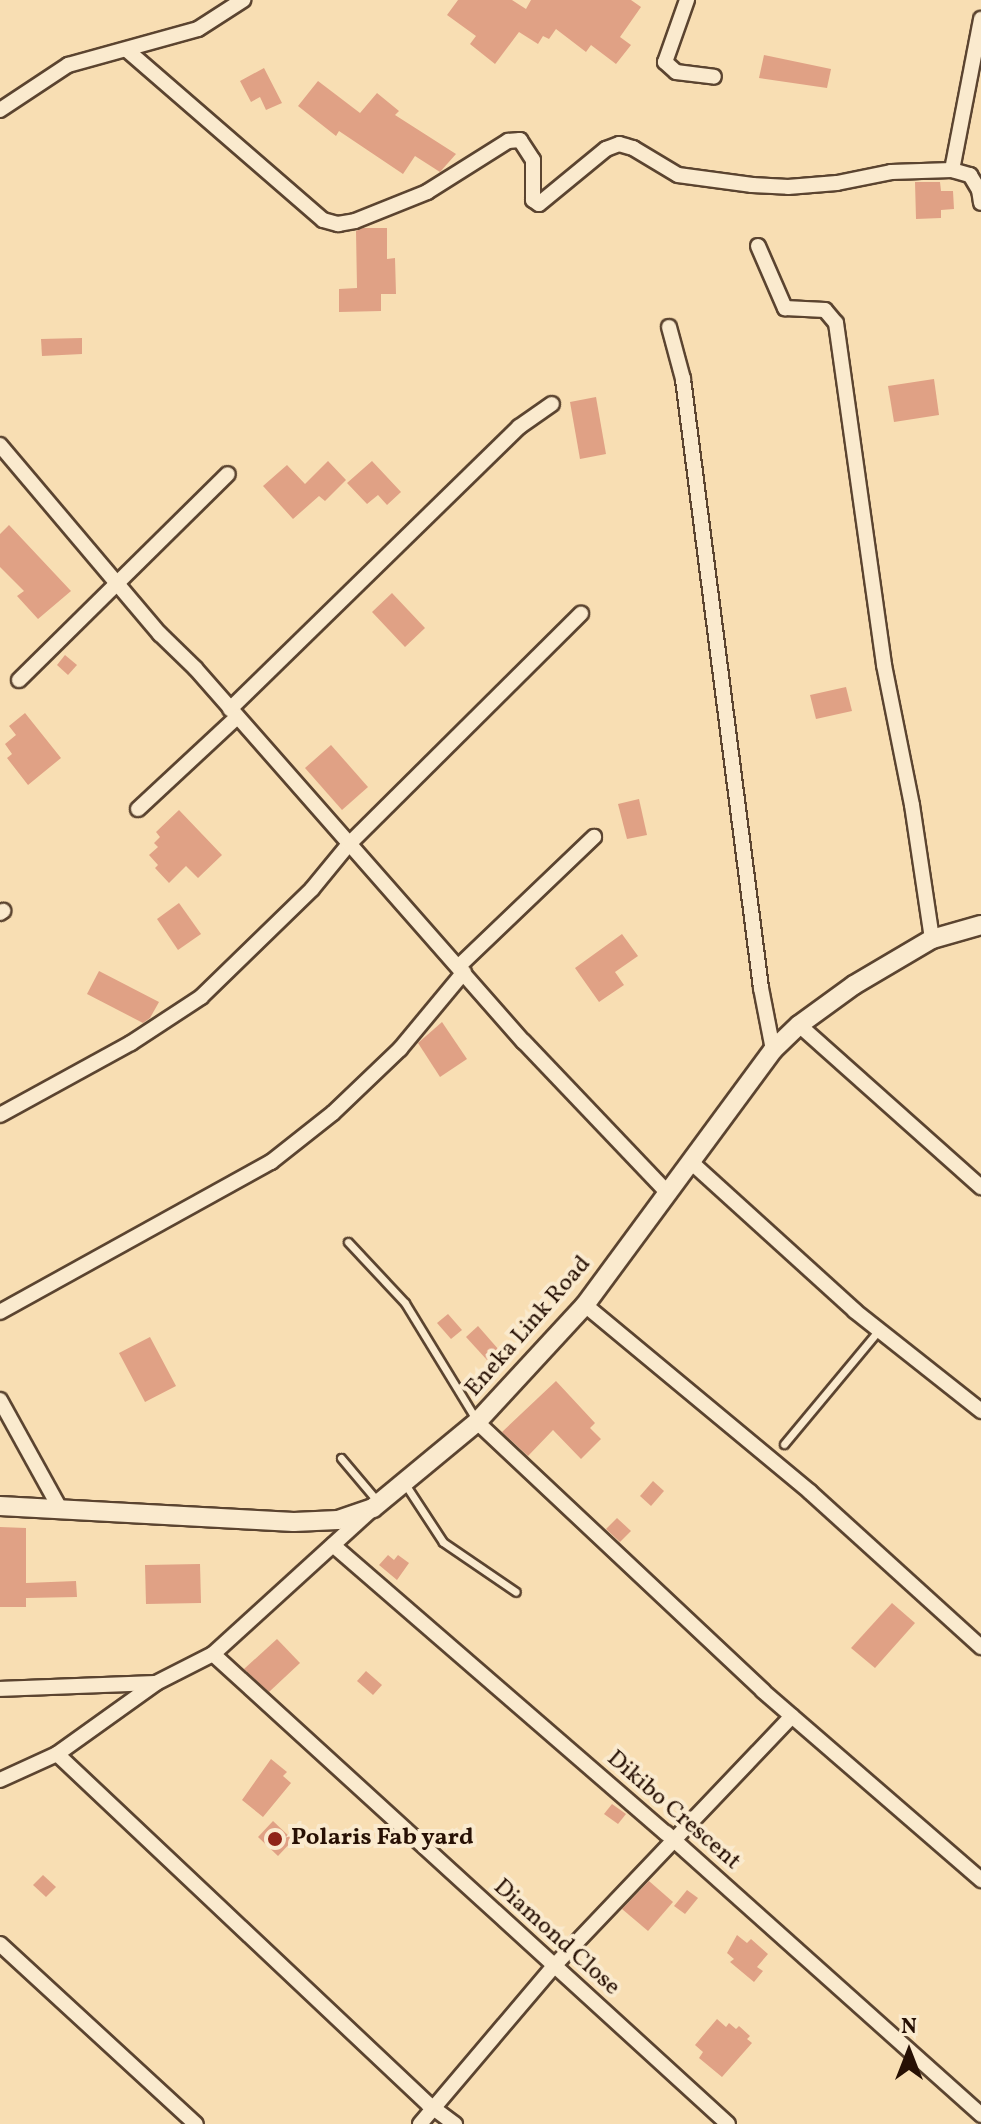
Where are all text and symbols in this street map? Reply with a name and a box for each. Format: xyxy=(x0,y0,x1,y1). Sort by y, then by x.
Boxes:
street label: Eneka Link Road xyxy=(460,1251,598,1403)
street label: Dikibo Crescent xyxy=(600,1745,746,1877)
place label: Polaris Fab yard xyxy=(291,1825,474,1853)
marker: Polaris Fab yard xyxy=(266,1830,284,1848)
street label: Diamond Close xyxy=(487,1874,625,2002)
north arrow xyxy=(869,2012,949,2092)
text: N xyxy=(901,2012,917,2043)

